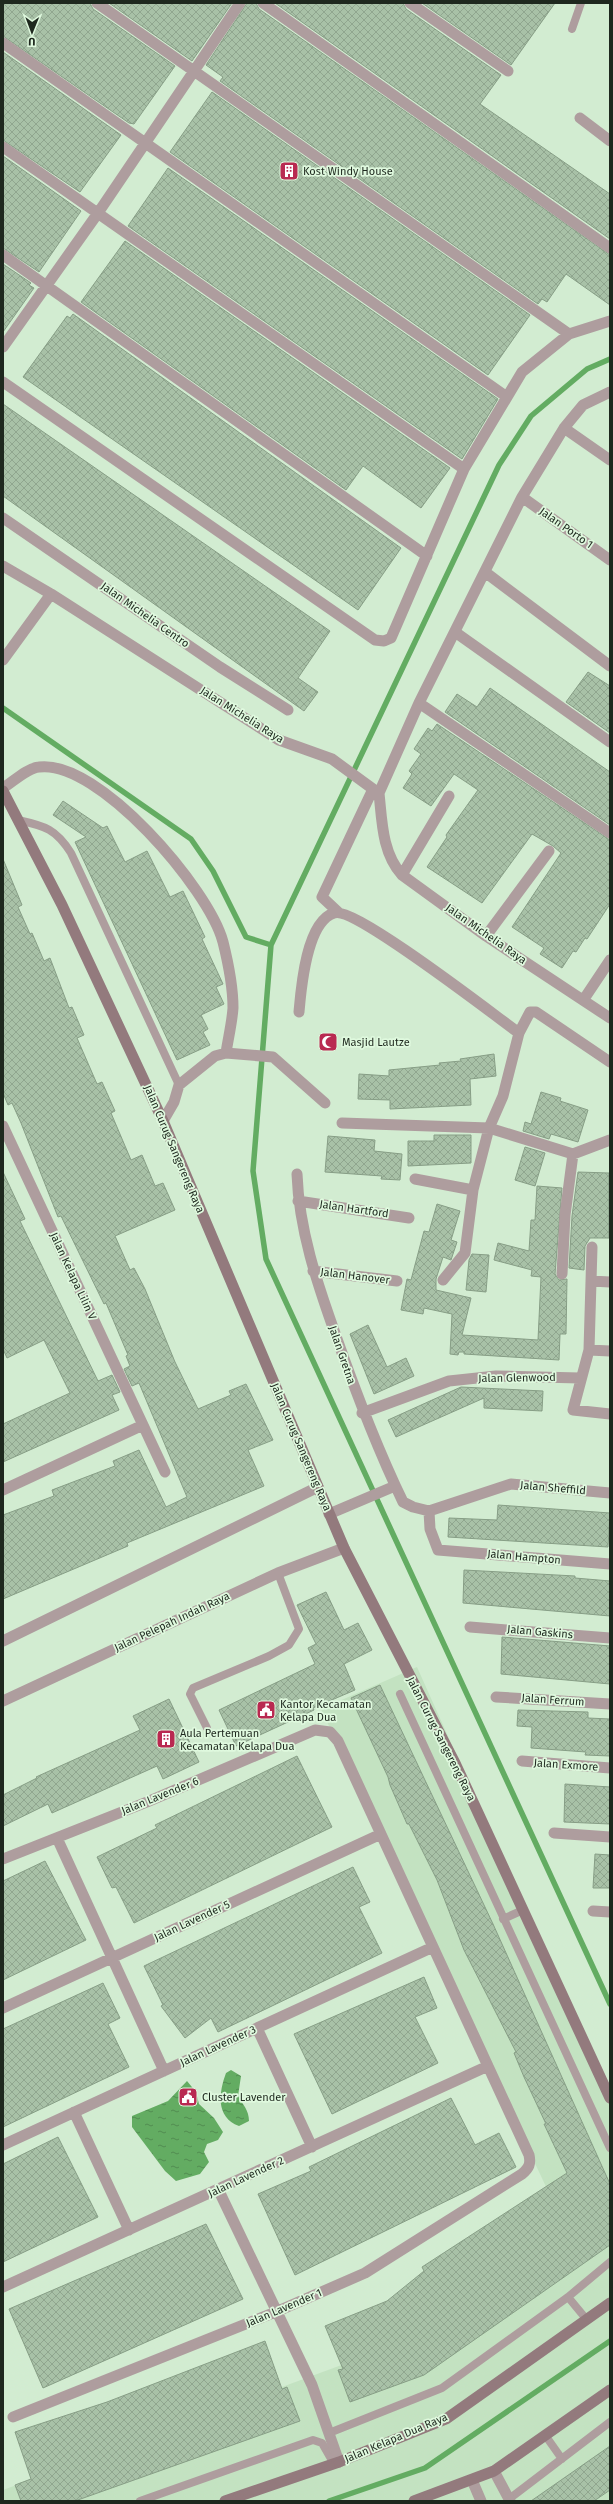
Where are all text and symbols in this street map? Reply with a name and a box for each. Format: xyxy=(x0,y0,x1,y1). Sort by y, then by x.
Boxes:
north arrow xyxy=(12,12,52,52)
text: U xyxy=(28,35,36,48)
building icon: Kost Windy House xyxy=(278,160,300,182)
place label: Kost Windy House xyxy=(303,165,393,178)
street label: Jalan Porto 1 xyxy=(537,505,595,551)
street label: Jalan Michelia Centro xyxy=(98,580,192,650)
street label: Jalan Michelia Raya xyxy=(198,684,286,746)
street label: Jalan Michelia Raya xyxy=(443,901,529,967)
mosque icon: Masjid Lautze xyxy=(317,1031,339,1053)
place label: Masjid Lautze xyxy=(342,1036,410,1049)
street label: Jalan Curug Sangereng Raya xyxy=(141,1083,207,1215)
street label: Jalan Hartford xyxy=(318,1198,390,1220)
street label: Jalan Kelapa Lilin V xyxy=(47,1230,99,1323)
street label: Jalan Hanover xyxy=(320,1265,391,1287)
street label: Jalan Gretna xyxy=(326,1324,358,1386)
street label: Jalan Glenwood xyxy=(478,1371,556,1385)
street label: Jalan Curug Sangereng Raya xyxy=(268,1381,334,1513)
street label: Jalan Sheffild xyxy=(520,1479,586,1497)
street label: Jalan Hampton xyxy=(487,1547,561,1567)
street label: Jalan Pelepah Indah Raya xyxy=(112,1589,232,1655)
street label: Jalan Gaskins xyxy=(507,1623,573,1641)
street label: Jalan Curug Sangereng Raya xyxy=(404,1675,478,1803)
street label: Jalan Ferrum xyxy=(521,1691,585,1709)
place label: Kantor Kecamatan Kelapa Dua xyxy=(280,1698,371,1724)
public building icon: Kantor Kecamatan Kelapa Dua xyxy=(255,1699,277,1721)
place label: Aula Pertemuan Kecamatan Kelapa Dua xyxy=(180,1727,294,1753)
building icon: Aula Pertemuan Kecamatan Kelapa Dua xyxy=(155,1728,177,1750)
street label: Jalan Exmore xyxy=(533,1756,599,1774)
street label: Jalan Lavender 6 xyxy=(119,1775,201,1817)
street label: Jalan Lavender 5 xyxy=(152,1898,232,1944)
street label: Jalan Lavender 3 xyxy=(178,2023,258,2069)
public building icon: Cluster Lavender xyxy=(177,2086,199,2108)
place label: Cluster Lavender xyxy=(202,2091,286,2104)
street label: Jalan Lavender 2 xyxy=(206,2154,286,2200)
street label: Jalan Lavender 1 xyxy=(244,2286,324,2330)
street label: Jalan Kelapa Dua Raya xyxy=(343,2410,449,2466)

